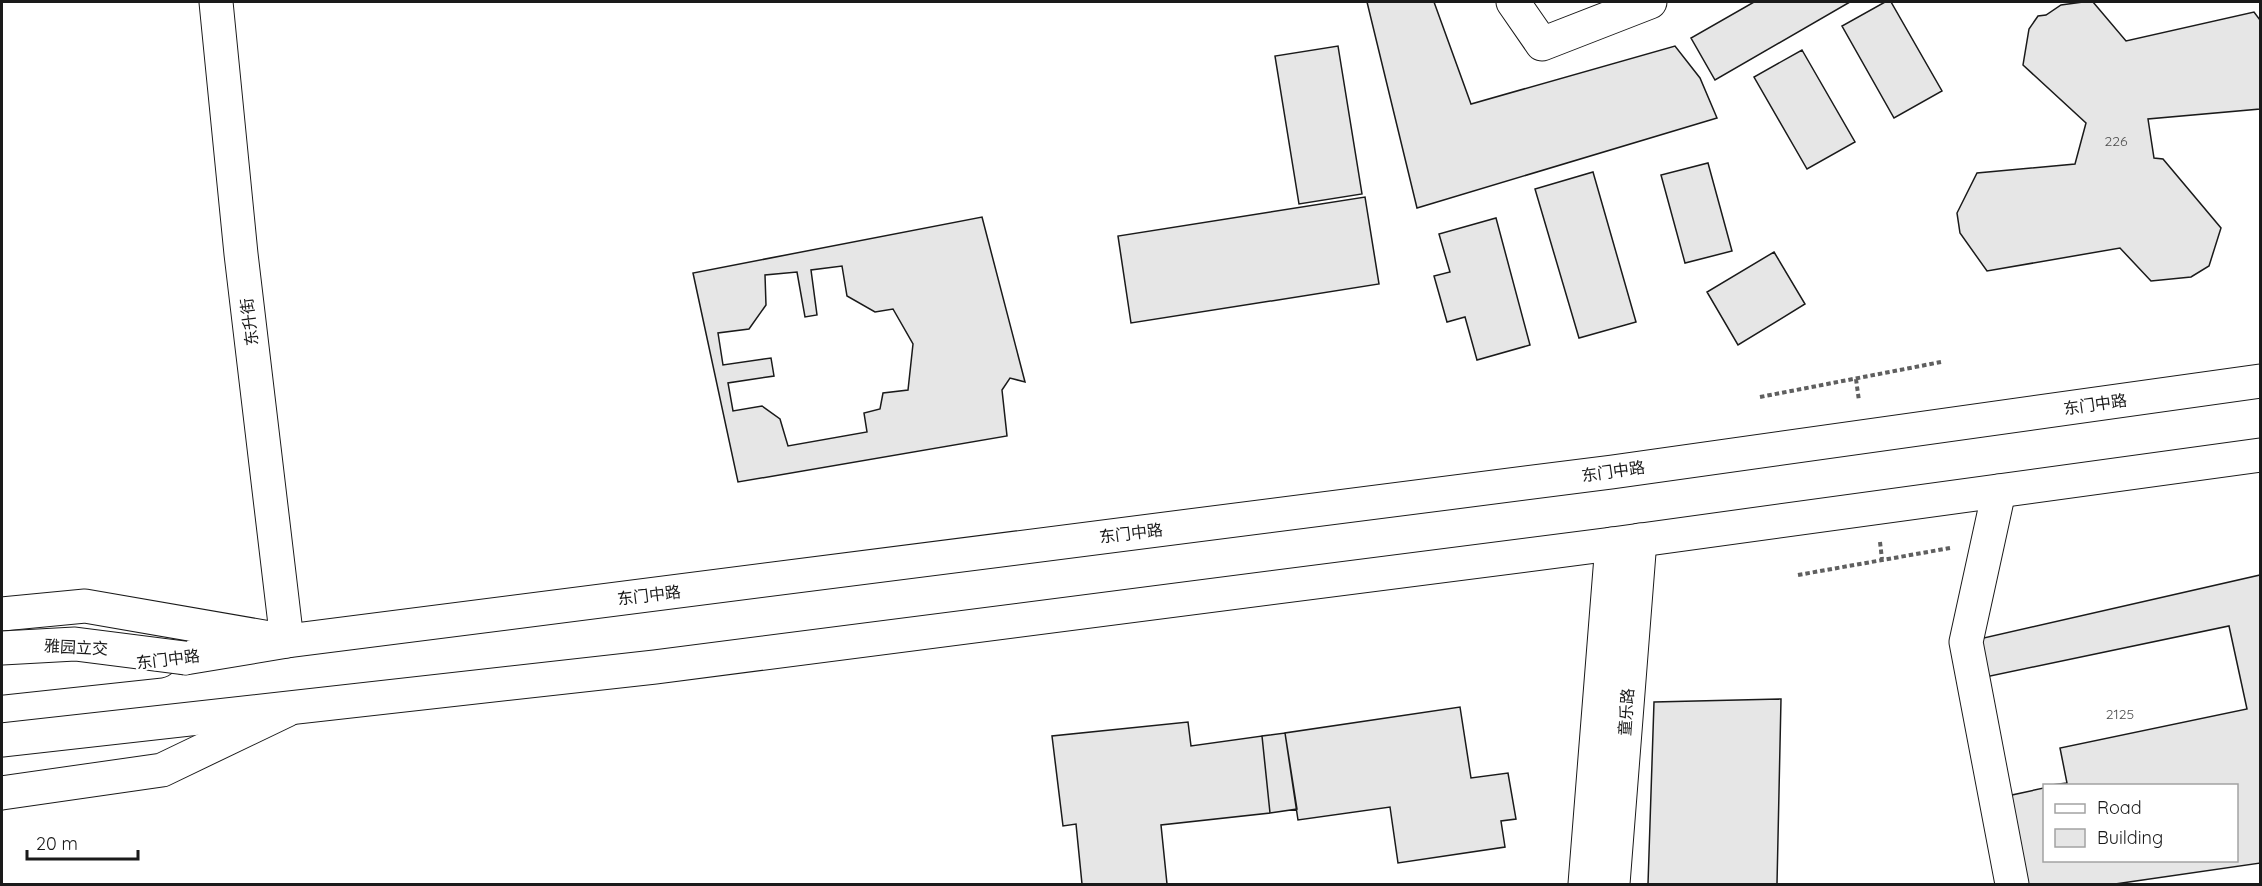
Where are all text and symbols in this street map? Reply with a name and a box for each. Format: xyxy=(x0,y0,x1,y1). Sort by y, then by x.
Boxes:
house number: 226 xyxy=(2104,132,2128,150)
street label: 东升街 xyxy=(236,297,262,347)
street label: 东门中路 xyxy=(2062,390,2128,418)
street label: 东门中路 xyxy=(1580,457,1646,485)
street label: 东门中路 xyxy=(1098,519,1164,547)
street label: 东门中路 xyxy=(616,581,682,609)
street label: 雅园立交 xyxy=(44,635,108,659)
street label: 东门中路 xyxy=(135,645,201,673)
street label: 童乐路 xyxy=(1614,687,1638,737)
house number: 2125 xyxy=(2106,705,2134,723)
legend xyxy=(2043,784,2238,862)
text: Road xyxy=(2097,796,2142,819)
scale bar xyxy=(27,823,138,861)
text: Building xyxy=(2097,826,2163,849)
text: 20 m xyxy=(36,832,78,855)

